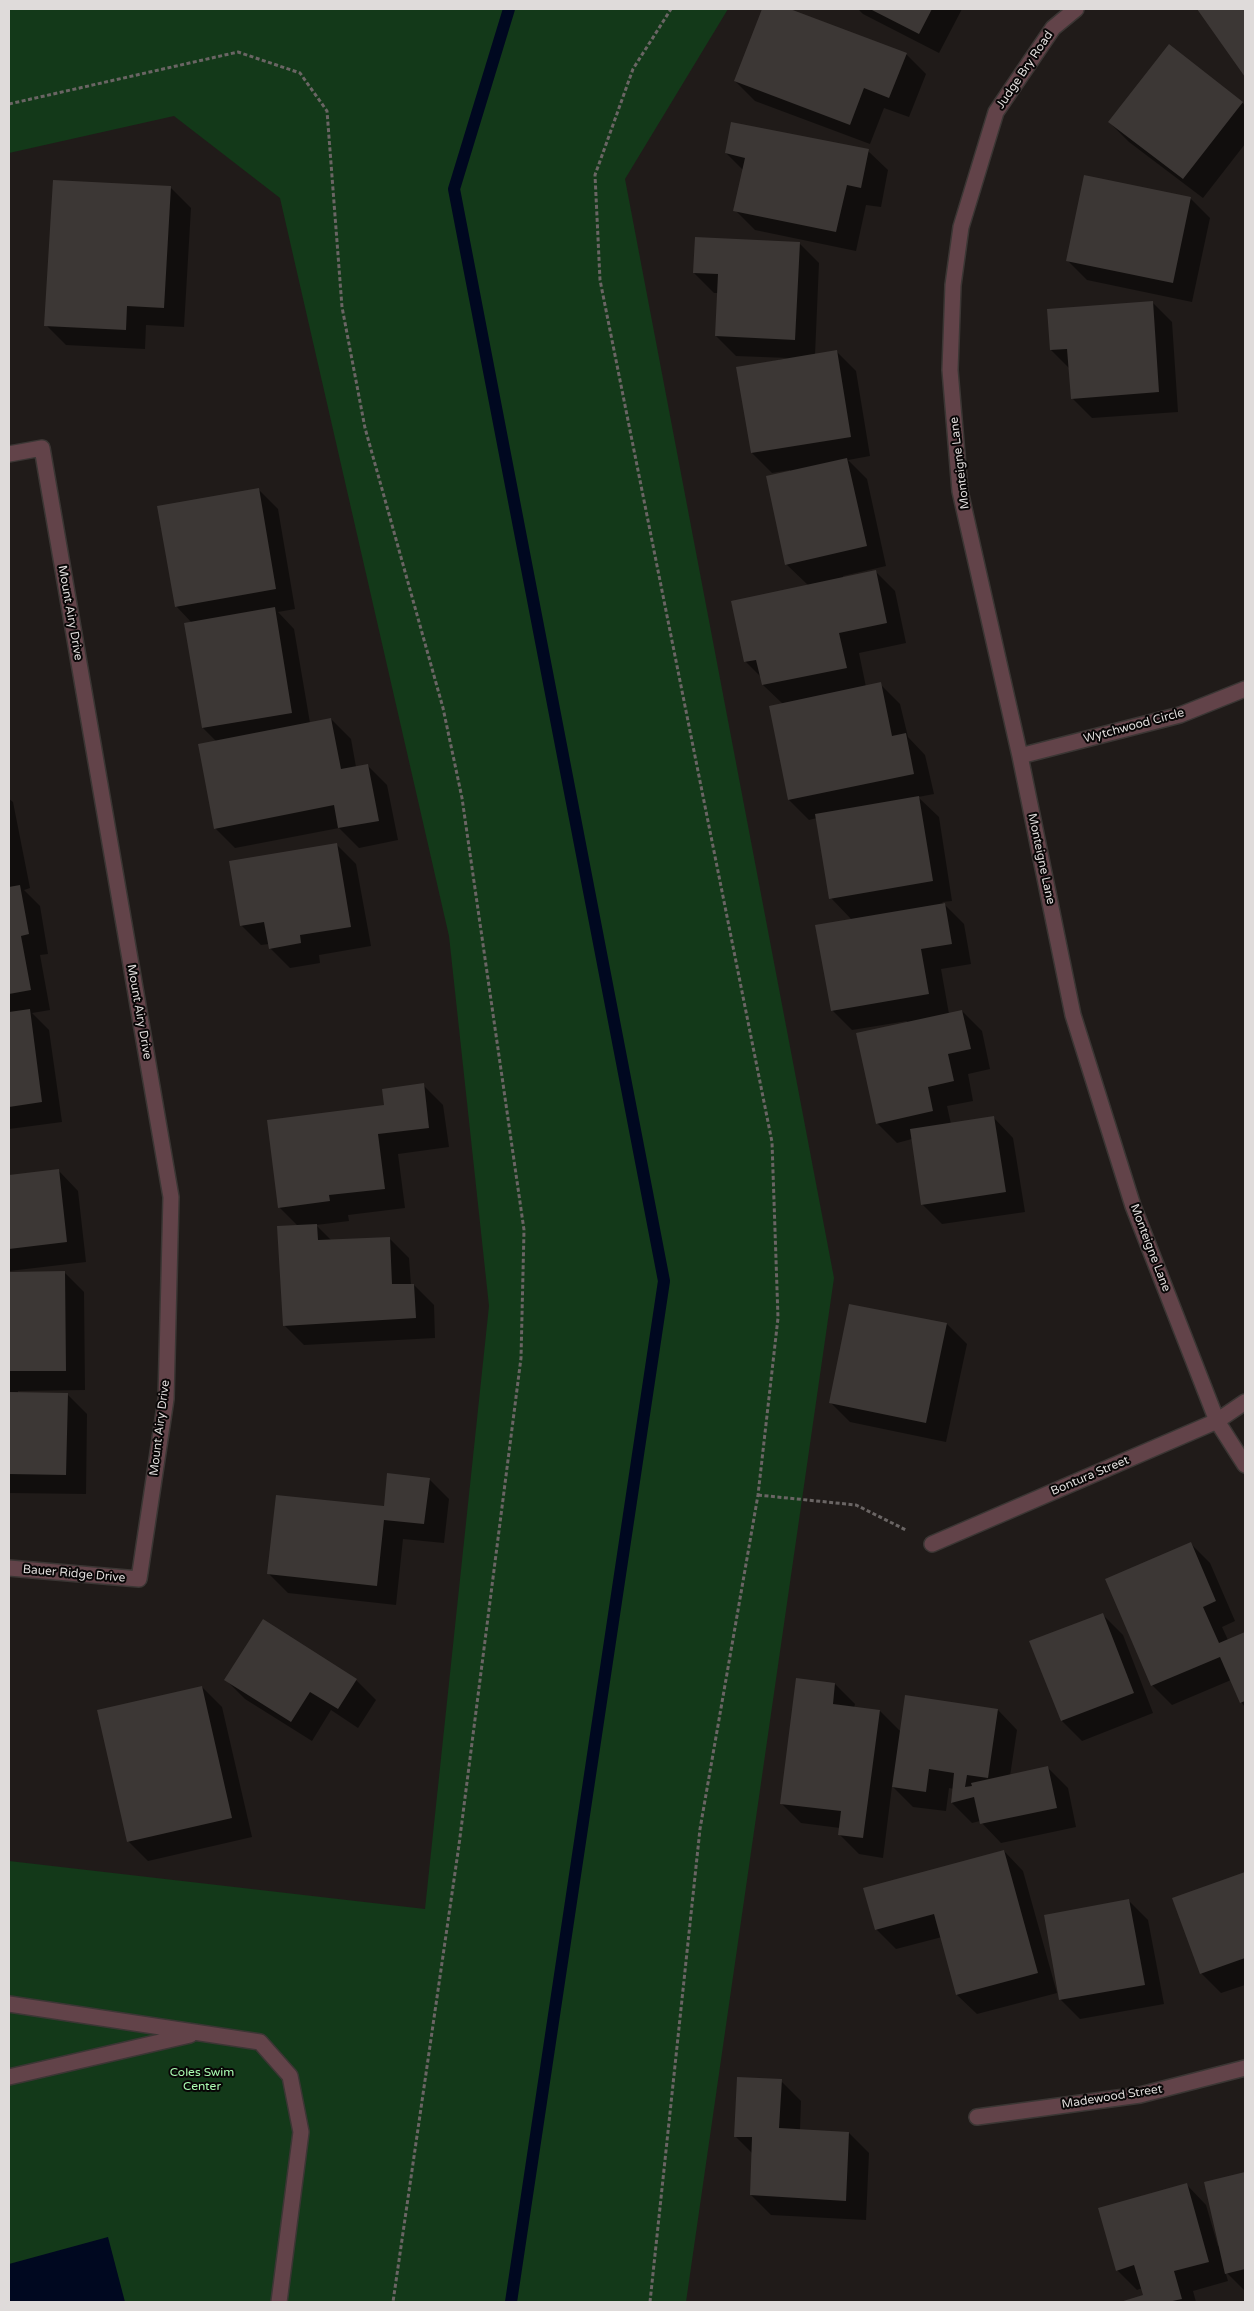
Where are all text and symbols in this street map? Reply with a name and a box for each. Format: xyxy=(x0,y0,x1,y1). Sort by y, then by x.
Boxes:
street label: Judge Bry Road xyxy=(994,28,1056,112)
street label: Monteigne Lane xyxy=(947,416,973,510)
street label: Mount Airy Drive xyxy=(55,564,85,662)
street label: Wytchwood Circle xyxy=(1082,706,1186,746)
street label: Monteigne Lane xyxy=(1024,812,1058,906)
street label: Mount Airy Drive xyxy=(124,963,154,1061)
street label: Monteigne Lane xyxy=(1127,1202,1173,1294)
street label: Mount Airy Drive xyxy=(147,1379,173,1477)
street label: Bontura Street xyxy=(1049,1453,1131,1499)
street label: Bauer Ridge Drive xyxy=(22,1562,126,1586)
park label: Coles Swim Center xyxy=(170,2066,234,2094)
street label: Madewood Street xyxy=(1061,2082,1163,2112)

